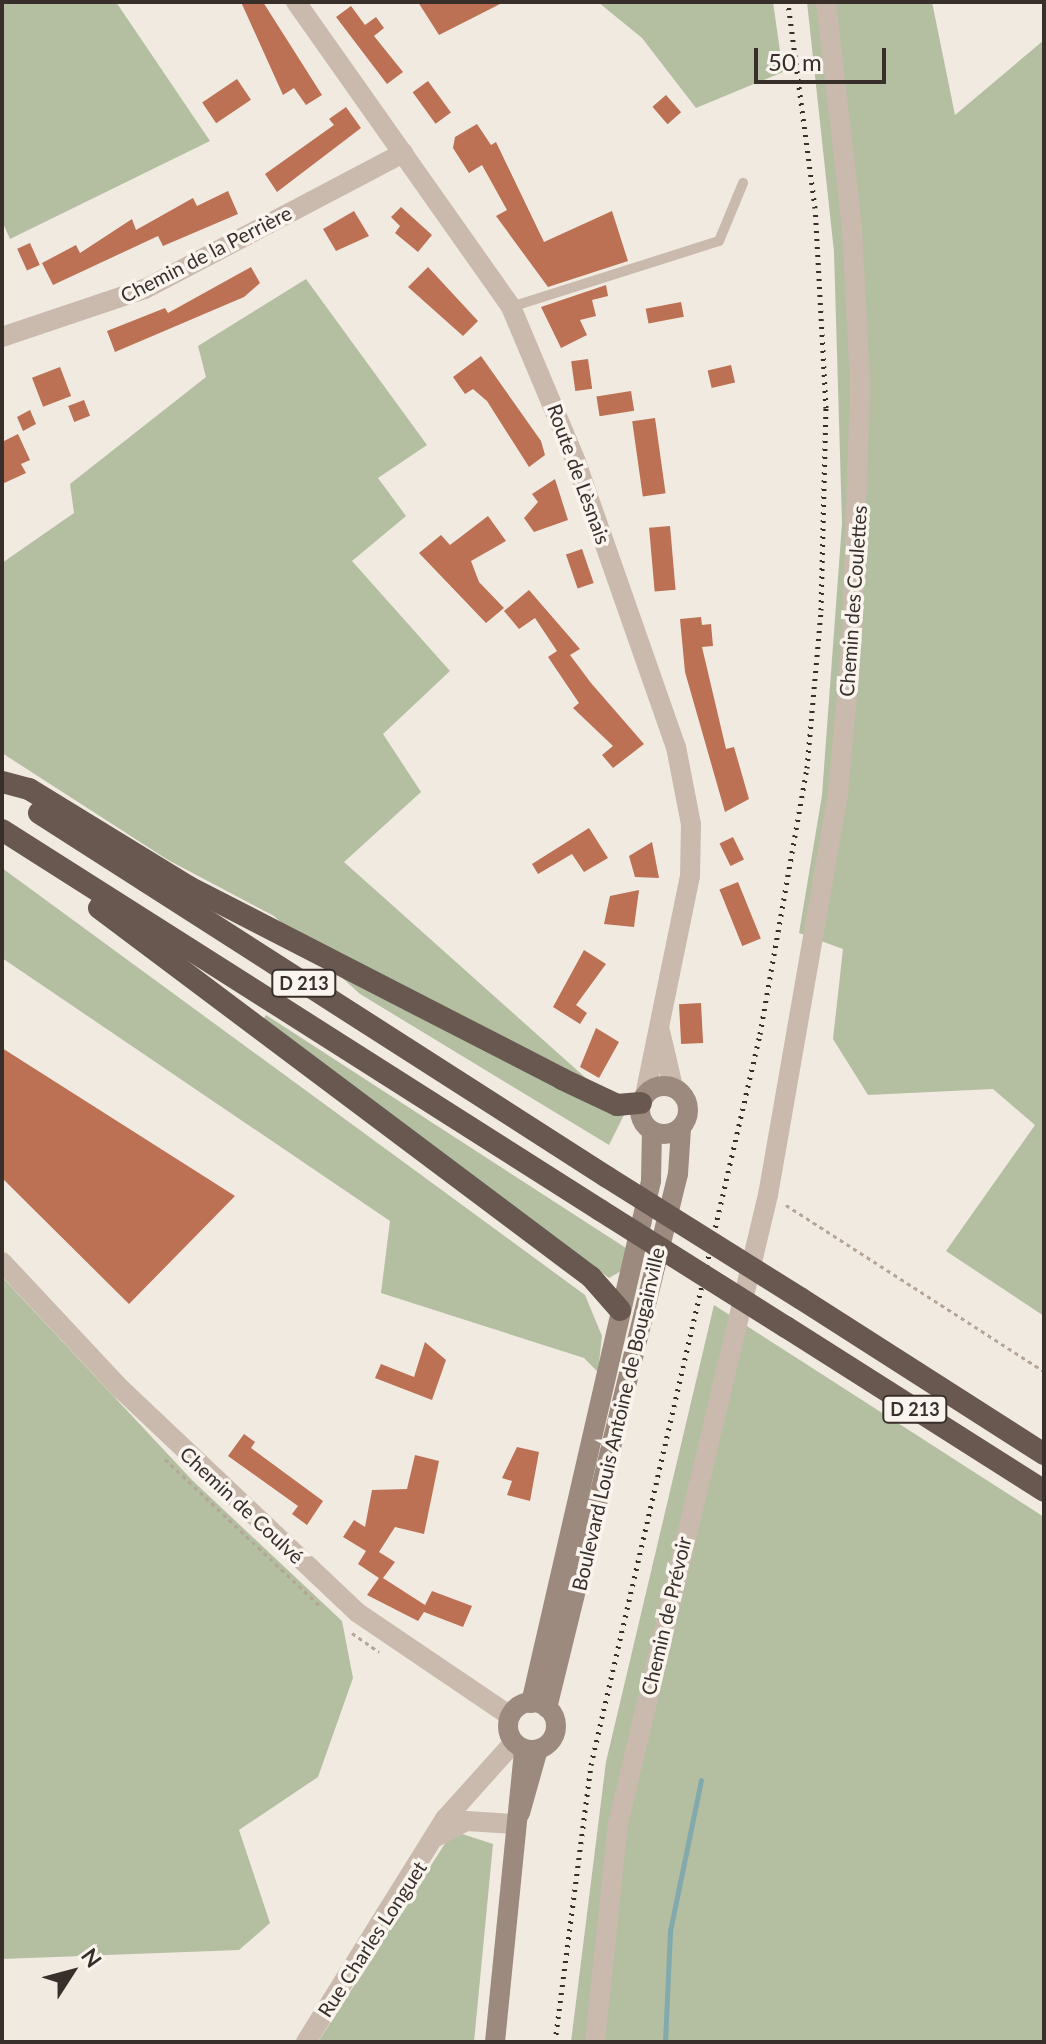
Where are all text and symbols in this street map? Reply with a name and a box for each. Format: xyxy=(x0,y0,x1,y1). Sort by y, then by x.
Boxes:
scale bar xyxy=(758,32,890,82)
text: 50 m xyxy=(768,47,822,76)
street label: Chemin de la Perrière xyxy=(117,200,295,308)
street label: Route de Lèsnais xyxy=(543,401,615,547)
street label: Chemin des Coulettes xyxy=(834,504,872,698)
road number: D 213 xyxy=(270,969,338,997)
street label: Boulevard Louis Antoine de Bougainville xyxy=(567,1245,669,1593)
road number: D 213 xyxy=(881,1395,949,1423)
street label: Chemin de Coulvé xyxy=(175,1442,309,1568)
street label: Chemin de Prévoir xyxy=(636,1534,696,1698)
street label: Rue Charles Longuet xyxy=(313,1857,431,2021)
north arrow xyxy=(32,1932,112,2012)
text: N xyxy=(76,1943,108,1972)

